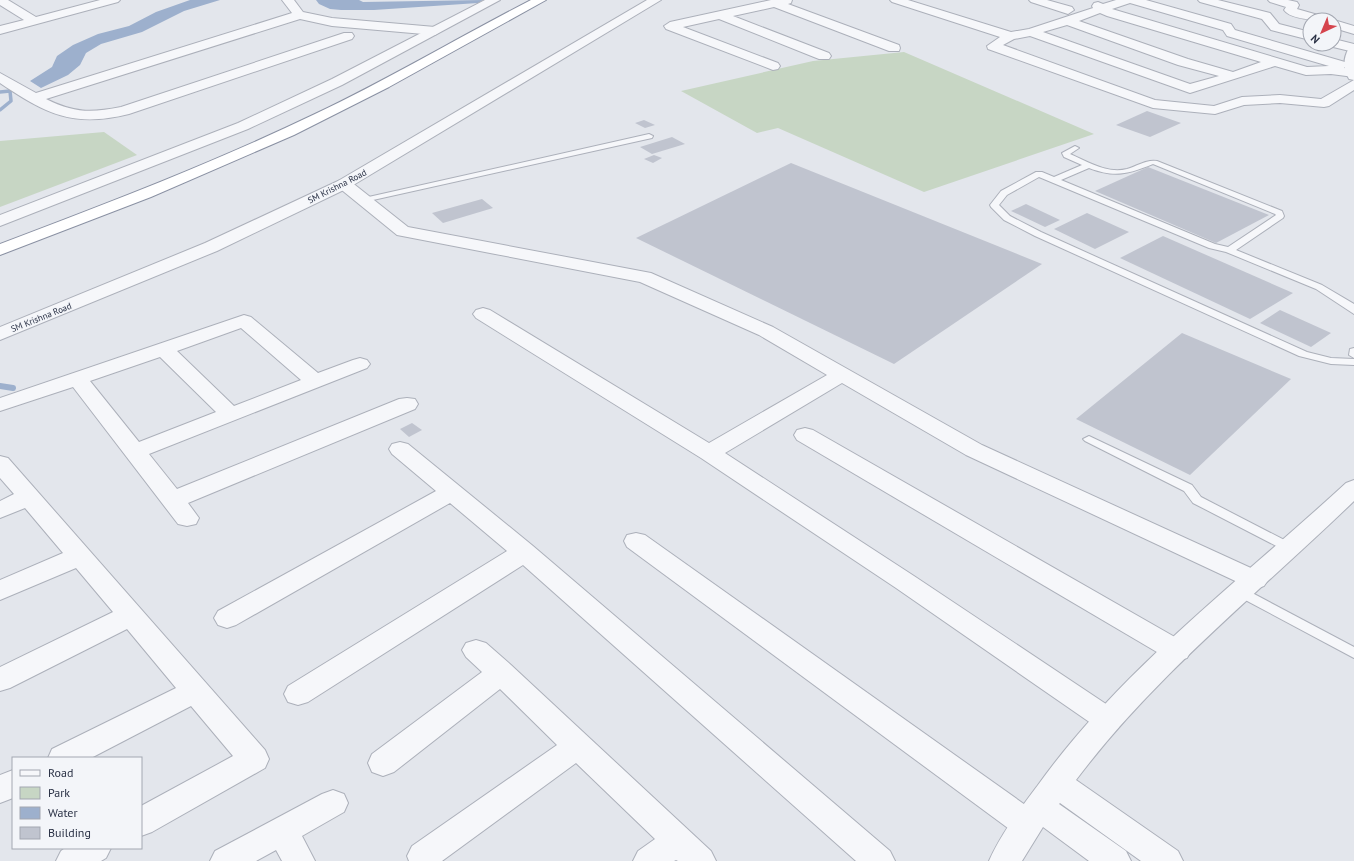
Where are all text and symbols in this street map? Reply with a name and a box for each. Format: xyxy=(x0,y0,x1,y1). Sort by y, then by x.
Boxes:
north arrow xyxy=(1302,12,1342,52)
text: N xyxy=(1308,32,1323,47)
street label: SM Krishna Road xyxy=(306,166,368,206)
street label: SM Krishna Road xyxy=(9,300,73,334)
legend xyxy=(12,757,142,849)
text: Road xyxy=(48,765,73,780)
text: Park xyxy=(48,785,70,800)
text: Water xyxy=(48,805,78,820)
text: Building xyxy=(48,825,91,840)

